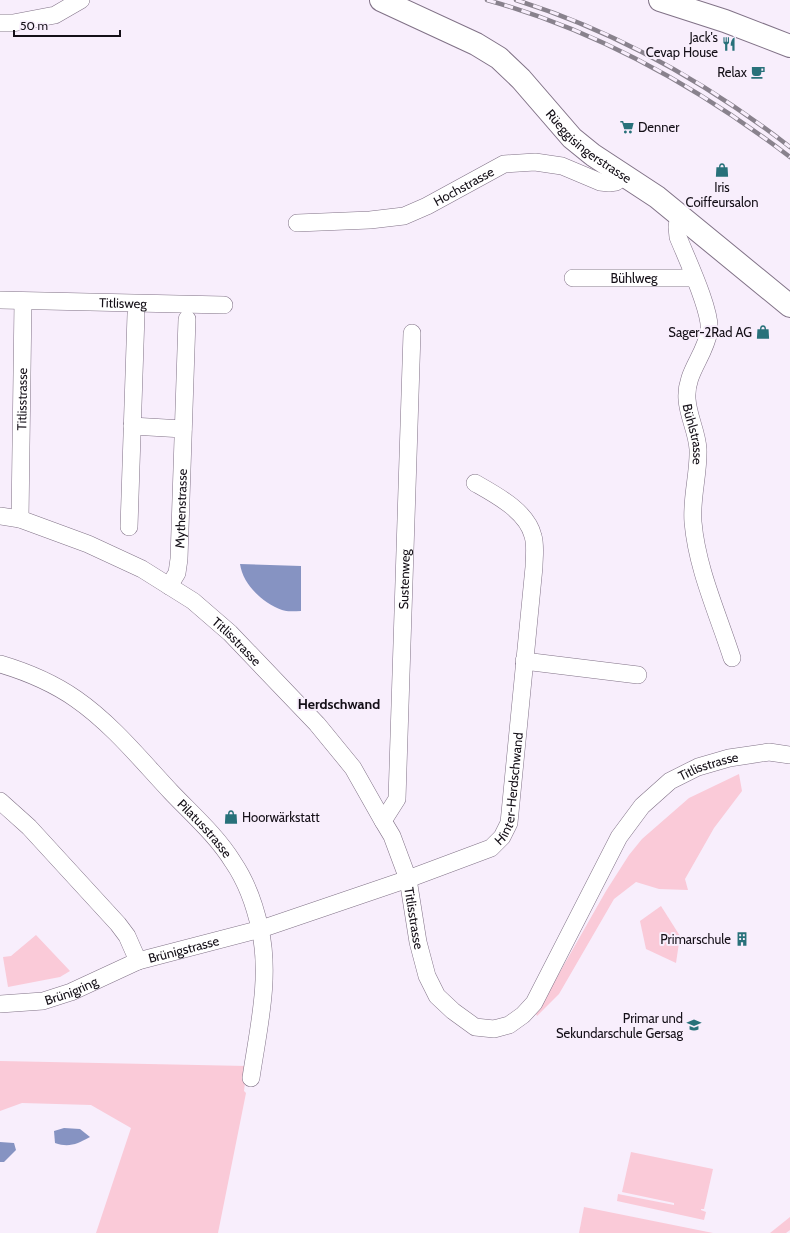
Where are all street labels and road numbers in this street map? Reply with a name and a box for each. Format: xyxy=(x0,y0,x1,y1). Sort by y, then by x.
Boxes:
street label: Rüeggisingerstrasse xyxy=(543,106,635,186)
street label: Hochstrasse xyxy=(430,163,497,209)
street label: Bühlweg xyxy=(610,270,658,286)
street label: Titlisweg xyxy=(99,294,148,311)
street label: Titlisstrasse xyxy=(13,367,30,430)
street label: Bühlstrasse xyxy=(680,402,706,466)
street label: Mythenstrasse xyxy=(171,468,190,549)
street label: Sustenweg xyxy=(395,548,413,610)
street label: Titlisstrasse xyxy=(209,613,265,669)
street label: Hinter-Herdschwand xyxy=(491,731,526,848)
street label: Titlisstrasse xyxy=(675,749,740,784)
street label: Pilatusstrasse xyxy=(174,796,236,861)
street label: Titlisstrasse xyxy=(401,886,428,951)
street label: Brünigstrasse xyxy=(146,932,221,966)
street label: Brünigring xyxy=(42,973,101,1008)

